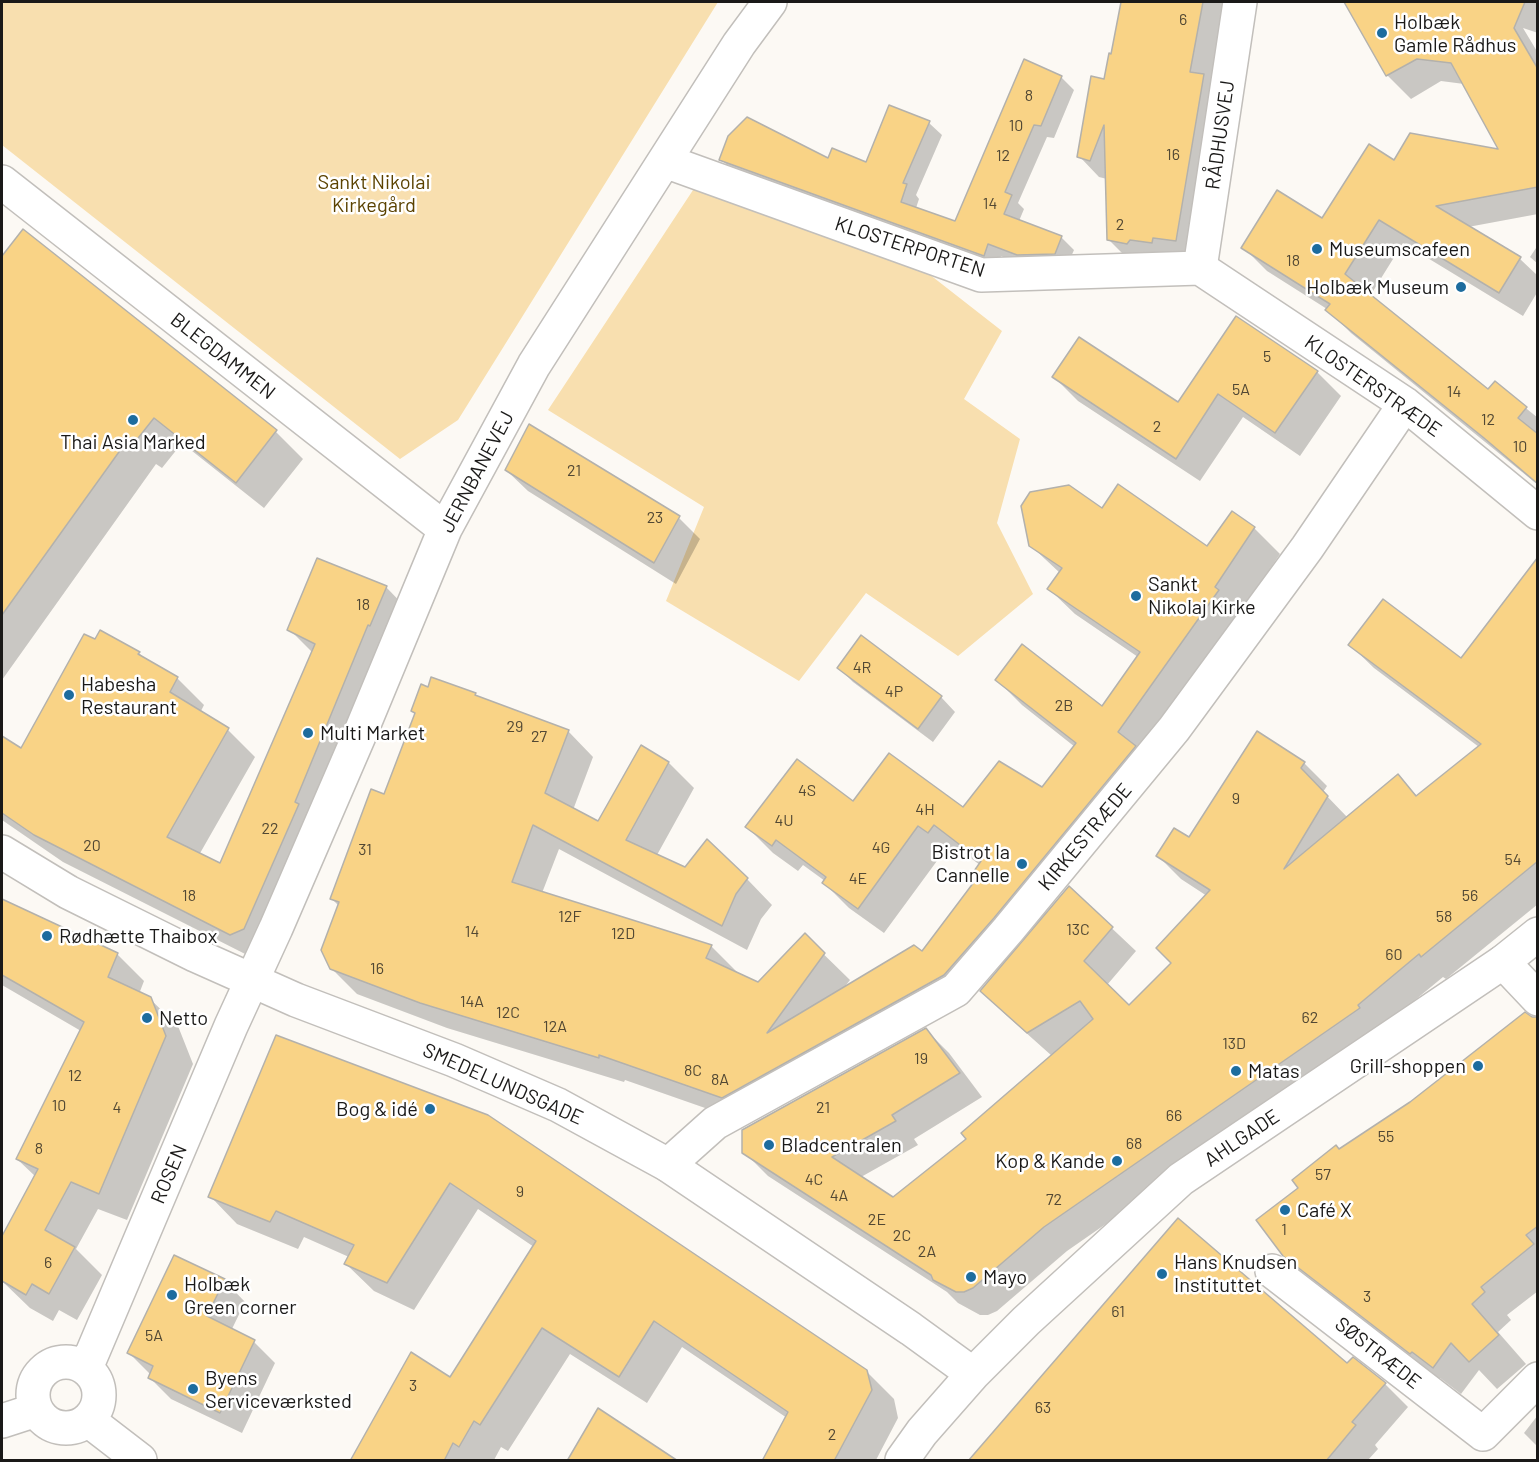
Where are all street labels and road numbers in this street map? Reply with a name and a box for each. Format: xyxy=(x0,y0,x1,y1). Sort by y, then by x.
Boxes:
street label: RÅDHUSVEJ xyxy=(1200,79,1240,191)
street label: KLOSTERPORTEN xyxy=(832,211,988,283)
street label: BLEGDAMMEN xyxy=(166,308,280,404)
street label: KLOSTERSTRÆDE xyxy=(1300,330,1446,442)
street label: JERNBANEVEJ xyxy=(435,407,519,537)
street label: KIRKESTRÆDE xyxy=(1033,779,1137,895)
street label: SMEDELUNDSGADE xyxy=(419,1038,587,1130)
street label: AHLGADE xyxy=(1200,1104,1284,1172)
street label: ROSEN xyxy=(146,1141,192,1207)
street label: SØSTRÆDE xyxy=(1330,1312,1426,1394)

